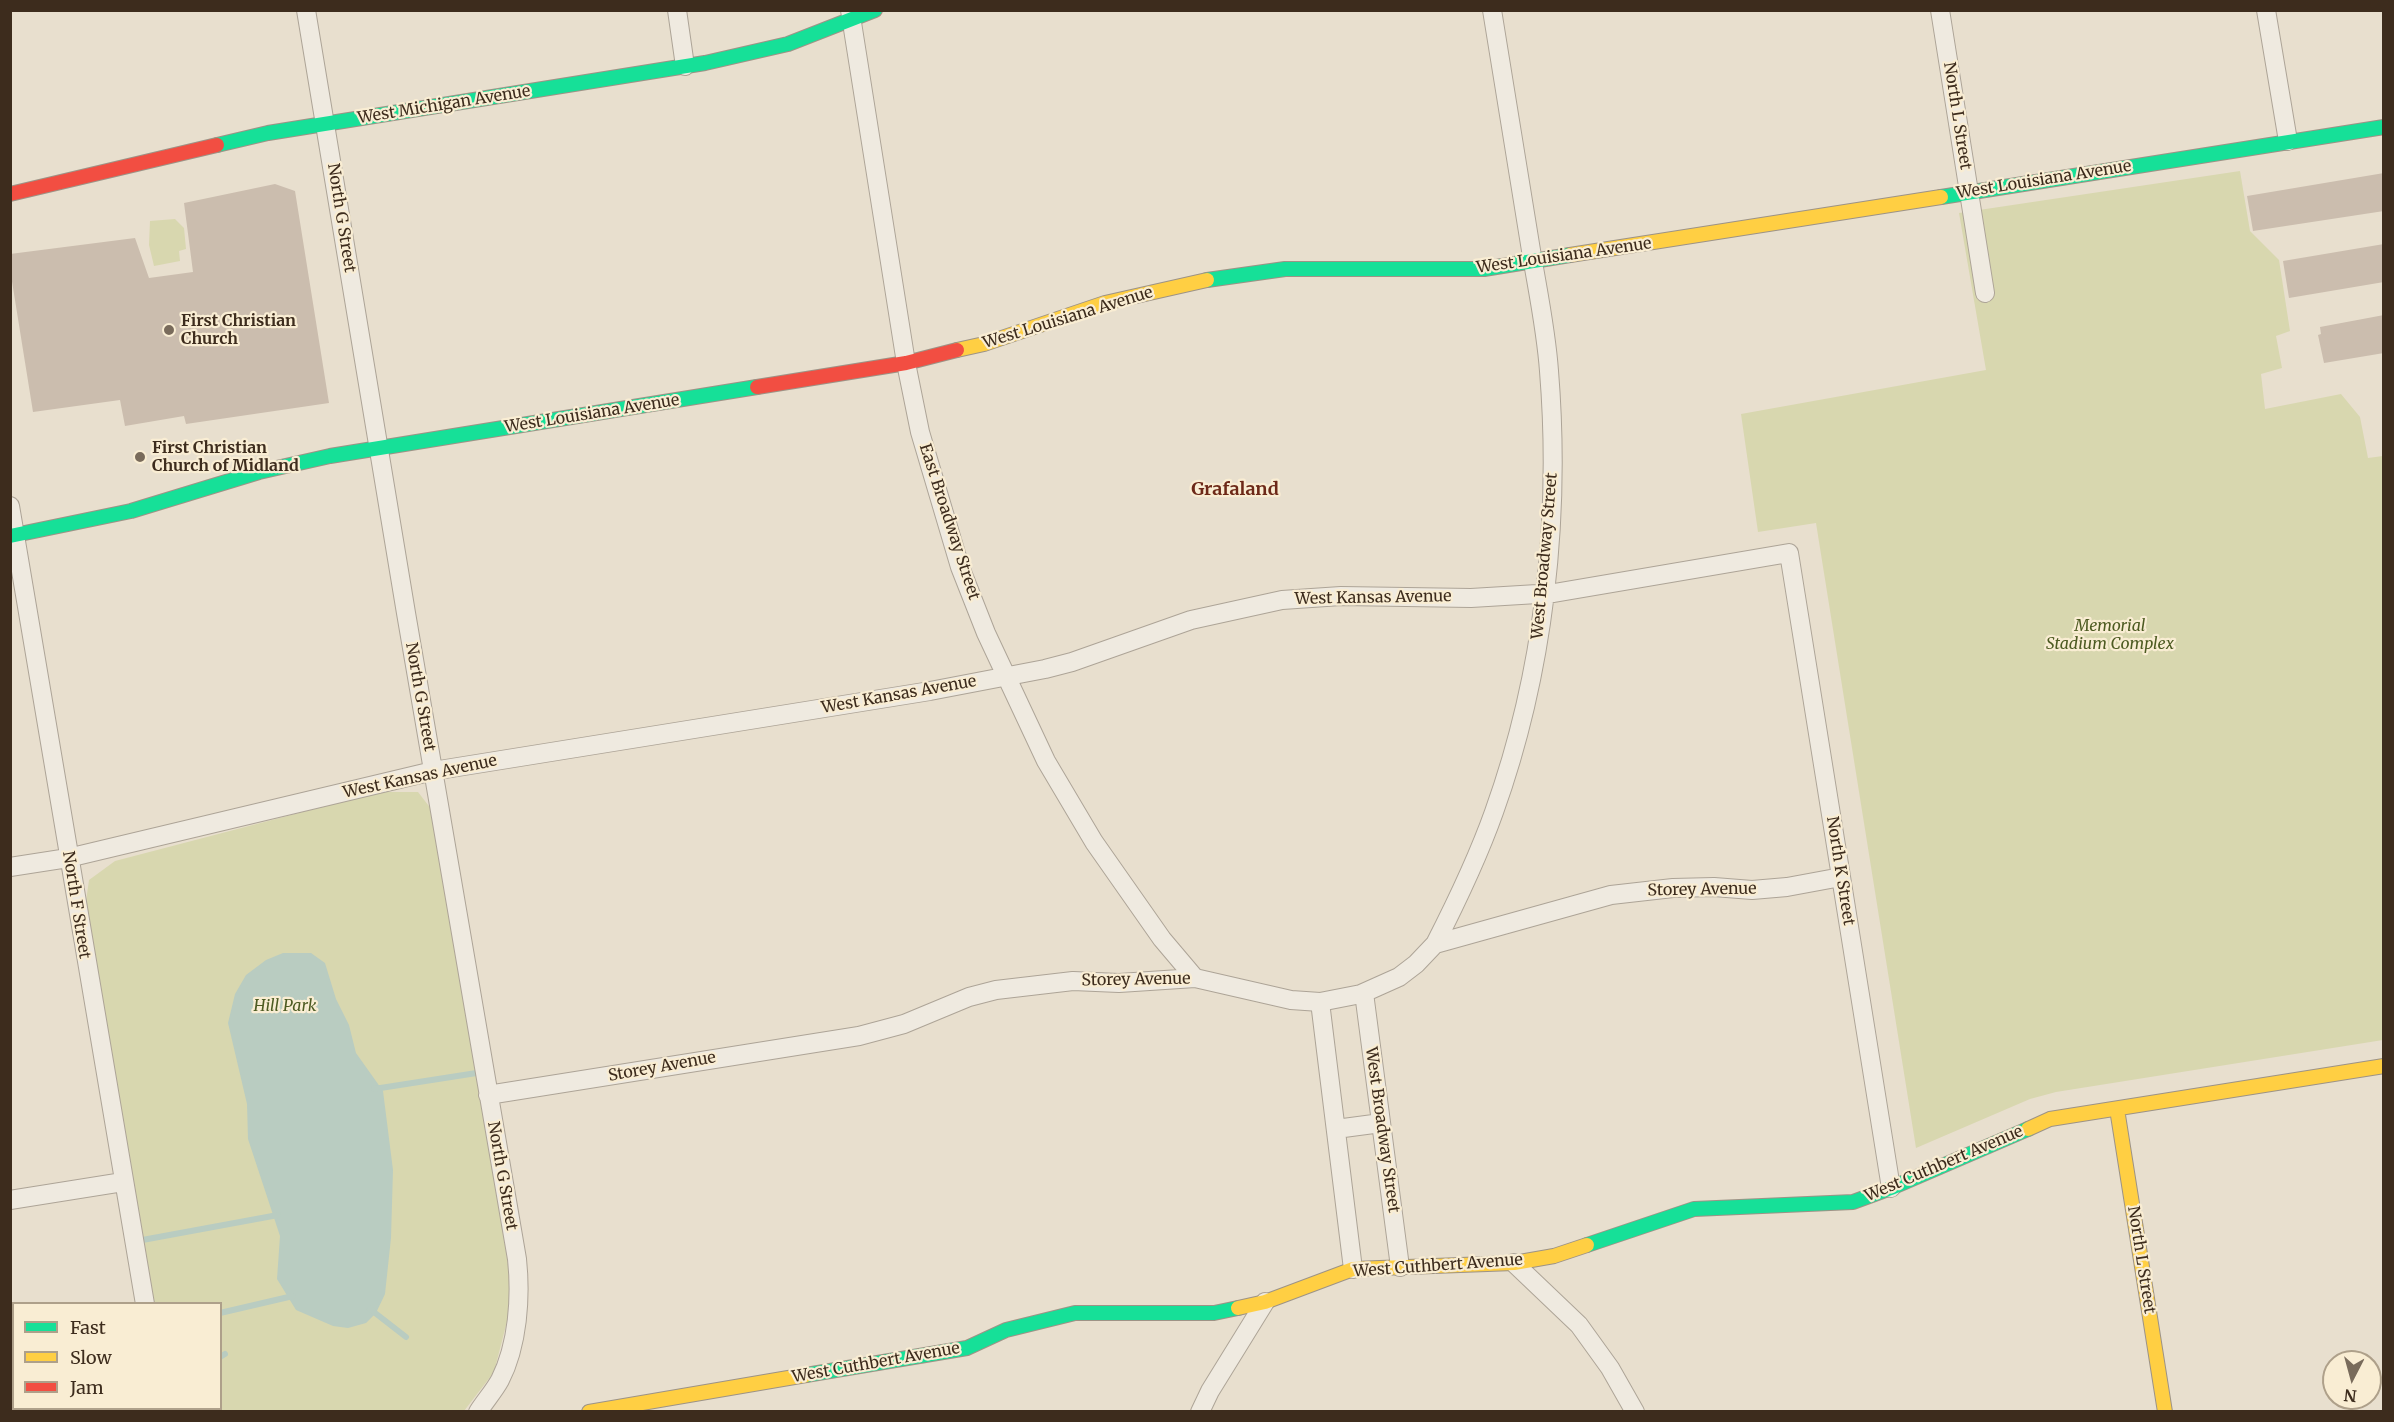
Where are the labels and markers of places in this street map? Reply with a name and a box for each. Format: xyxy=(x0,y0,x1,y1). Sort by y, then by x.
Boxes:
place label: First Christian Church xyxy=(181,311,296,349)
marker: First Christian Church xyxy=(162,323,176,337)
place label: First Christian Church of Midland xyxy=(152,438,299,476)
marker: First Christian Church of Midland xyxy=(133,450,147,464)

